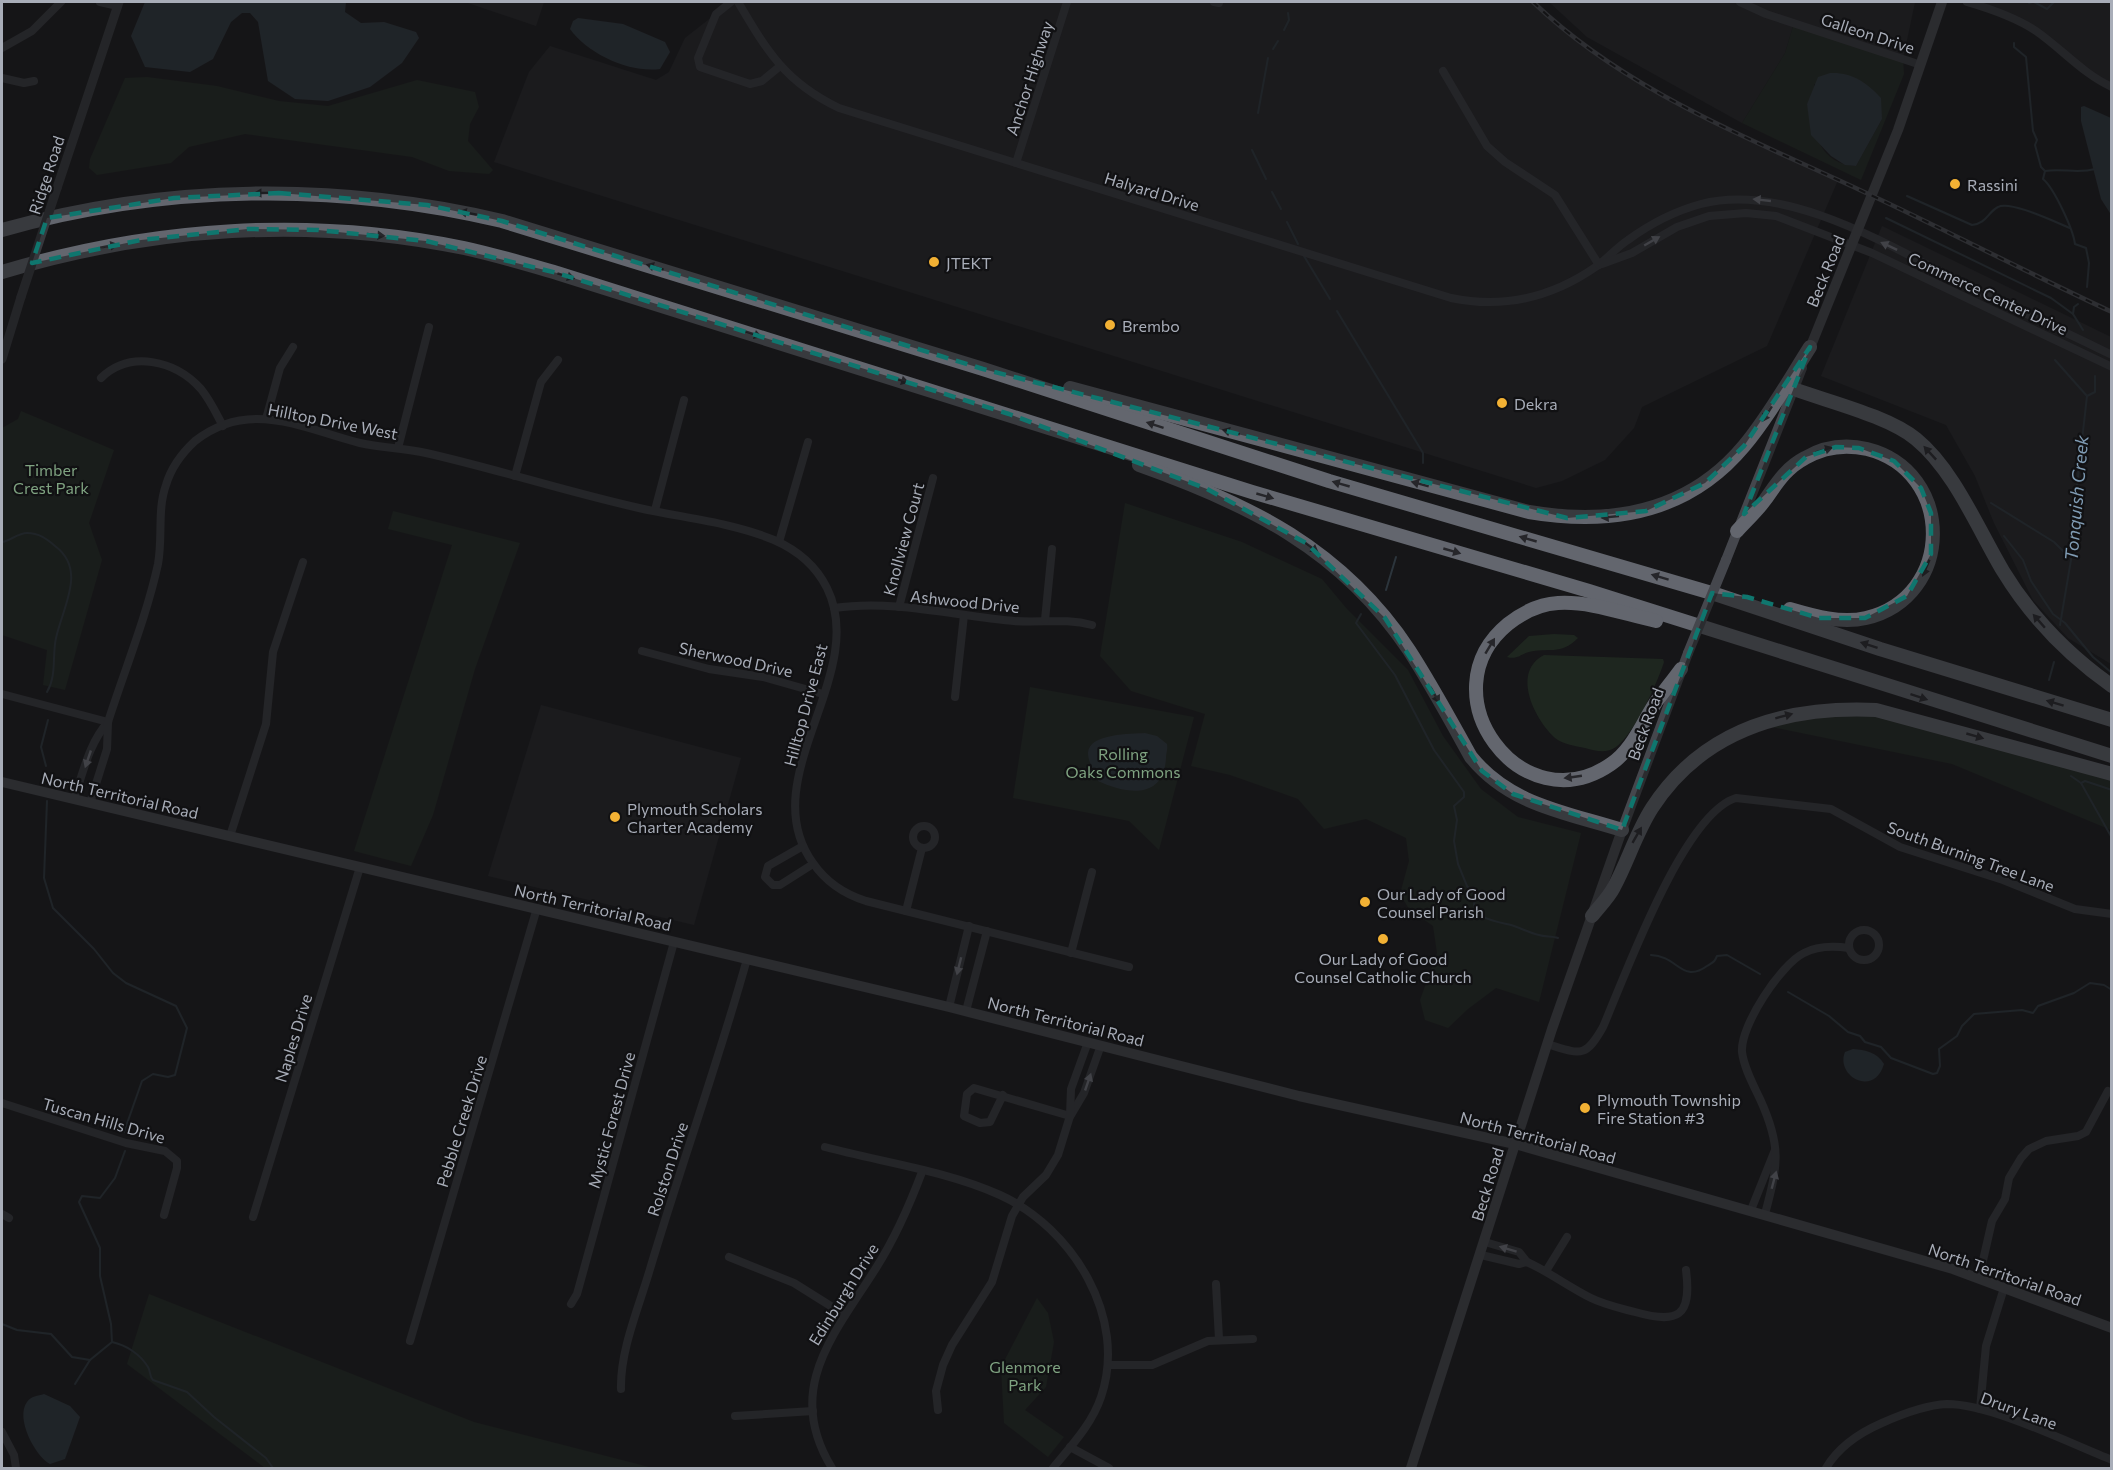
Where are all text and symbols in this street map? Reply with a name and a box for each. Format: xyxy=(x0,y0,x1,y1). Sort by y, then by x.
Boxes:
street label: Galleon Drive xyxy=(1819,9,1917,57)
street label: Anchor Highway xyxy=(1002,18,1056,138)
street label: Ridge Road xyxy=(24,133,68,217)
street label: Halyard Drive xyxy=(1102,168,1202,214)
place label: Rassini xyxy=(1967,175,2018,194)
marker: Rassini xyxy=(1948,177,1962,191)
one-way arrow xyxy=(254,189,273,198)
one-way arrow xyxy=(1753,196,1772,205)
one-way arrow xyxy=(458,208,477,217)
one-way arrow xyxy=(367,230,386,240)
street label: Beck Road xyxy=(1802,232,1848,310)
one-way arrow xyxy=(1644,236,1661,246)
one-way arrow xyxy=(99,241,118,250)
one-way arrow xyxy=(1881,242,1898,251)
street label: Commerce Center Drive xyxy=(1905,248,2071,338)
place label: JTEKT xyxy=(946,253,991,272)
marker: JTEKT xyxy=(927,255,941,269)
one-way arrow xyxy=(646,262,664,271)
one-way arrow xyxy=(557,272,575,281)
place label: Brembo xyxy=(1122,316,1180,335)
marker: Brembo xyxy=(1103,318,1117,332)
one-way arrow xyxy=(744,330,762,339)
one-way arrow xyxy=(891,376,909,385)
place label: Dekra xyxy=(1514,394,1558,413)
marker: Dekra xyxy=(1495,396,1509,410)
street label: Hilltop Drive West xyxy=(266,399,400,443)
one-way arrow xyxy=(1762,406,1773,422)
one-way arrow xyxy=(1146,420,1164,429)
one-way arrow xyxy=(1222,427,1240,436)
water label: Tonquish Creek xyxy=(2060,433,2093,562)
one-way arrow xyxy=(1815,445,1833,454)
one-way arrow xyxy=(1924,446,1937,461)
park label: Timber Crest Park xyxy=(13,460,89,497)
one-way arrow xyxy=(1410,478,1429,488)
one-way arrow xyxy=(1332,479,1350,488)
street label: Knollview Court xyxy=(879,480,927,598)
one-way arrow xyxy=(1256,492,1274,501)
one-way arrow xyxy=(1601,512,1620,522)
one-way arrow xyxy=(1519,534,1537,543)
one-way arrow xyxy=(1303,541,1319,553)
one-way arrow xyxy=(1443,547,1461,556)
one-way arrow xyxy=(1921,559,1931,577)
one-way arrow xyxy=(1651,572,1669,581)
street label: Ashwood Drive xyxy=(909,586,1021,616)
one-way arrow xyxy=(2033,614,2046,629)
street label: Sherwood Drive xyxy=(677,638,795,680)
one-way arrow xyxy=(1485,638,1496,654)
one-way arrow xyxy=(1860,640,1878,649)
street label: Hilltop Drive East xyxy=(779,641,831,768)
street label: Beck Road xyxy=(1623,685,1667,763)
one-way arrow xyxy=(1430,687,1441,703)
one-way arrow xyxy=(1910,692,1928,702)
one-way arrow xyxy=(2046,698,2064,707)
one-way arrow xyxy=(1775,711,1793,720)
one-way arrow xyxy=(1966,731,1984,741)
park label: Rolling Oaks Commons xyxy=(1066,744,1180,781)
one-way arrow xyxy=(82,750,92,768)
street label: North Territorial Road xyxy=(40,768,200,822)
one-way arrow xyxy=(1563,773,1582,782)
place label: Plymouth Scholars Charter Academy xyxy=(627,799,762,836)
marker: Plymouth Scholars Charter Academy xyxy=(608,810,622,824)
street label: South Burning Tree Lane xyxy=(1885,817,2057,895)
one-way arrow xyxy=(1631,827,1642,843)
street label: North Territorial Road xyxy=(513,880,673,934)
place label: Our Lady of Good Counsel Parish xyxy=(1377,884,1506,921)
marker: Our Lady of Good Counsel Parish xyxy=(1358,895,1372,909)
marker: Our Lady of Good Counsel Catholic Church xyxy=(1376,932,1390,946)
place label: Our Lady of Good Counsel Catholic Church xyxy=(1294,949,1472,986)
one-way arrow xyxy=(954,957,964,976)
street label: Naples Drive xyxy=(271,992,315,1084)
street label: North Territorial Road xyxy=(986,992,1146,1050)
street label: Mystic Forest Drive xyxy=(584,1050,638,1190)
street label: Pebble Creek Drive xyxy=(432,1053,490,1189)
one-way arrow xyxy=(1083,1073,1093,1091)
place label: Plymouth Township Fire Station #3 xyxy=(1597,1090,1741,1127)
street label: Tuscan Hills Drive xyxy=(40,1093,168,1147)
marker: Plymouth Township Fire Station #3 xyxy=(1578,1101,1592,1115)
street label: North Territorial Road xyxy=(1458,1107,1618,1167)
street label: Rolston Drive xyxy=(643,1119,691,1219)
street label: Beck Road xyxy=(1467,1145,1507,1223)
one-way arrow xyxy=(1770,1171,1779,1189)
street label: North Territorial Road xyxy=(1926,1239,2084,1309)
street label: Edinburgh Drive xyxy=(804,1240,882,1348)
one-way arrow xyxy=(1499,1244,1517,1253)
park label: Glenmore Park xyxy=(989,1357,1061,1394)
street label: Drury Lane xyxy=(1978,1387,2060,1433)

